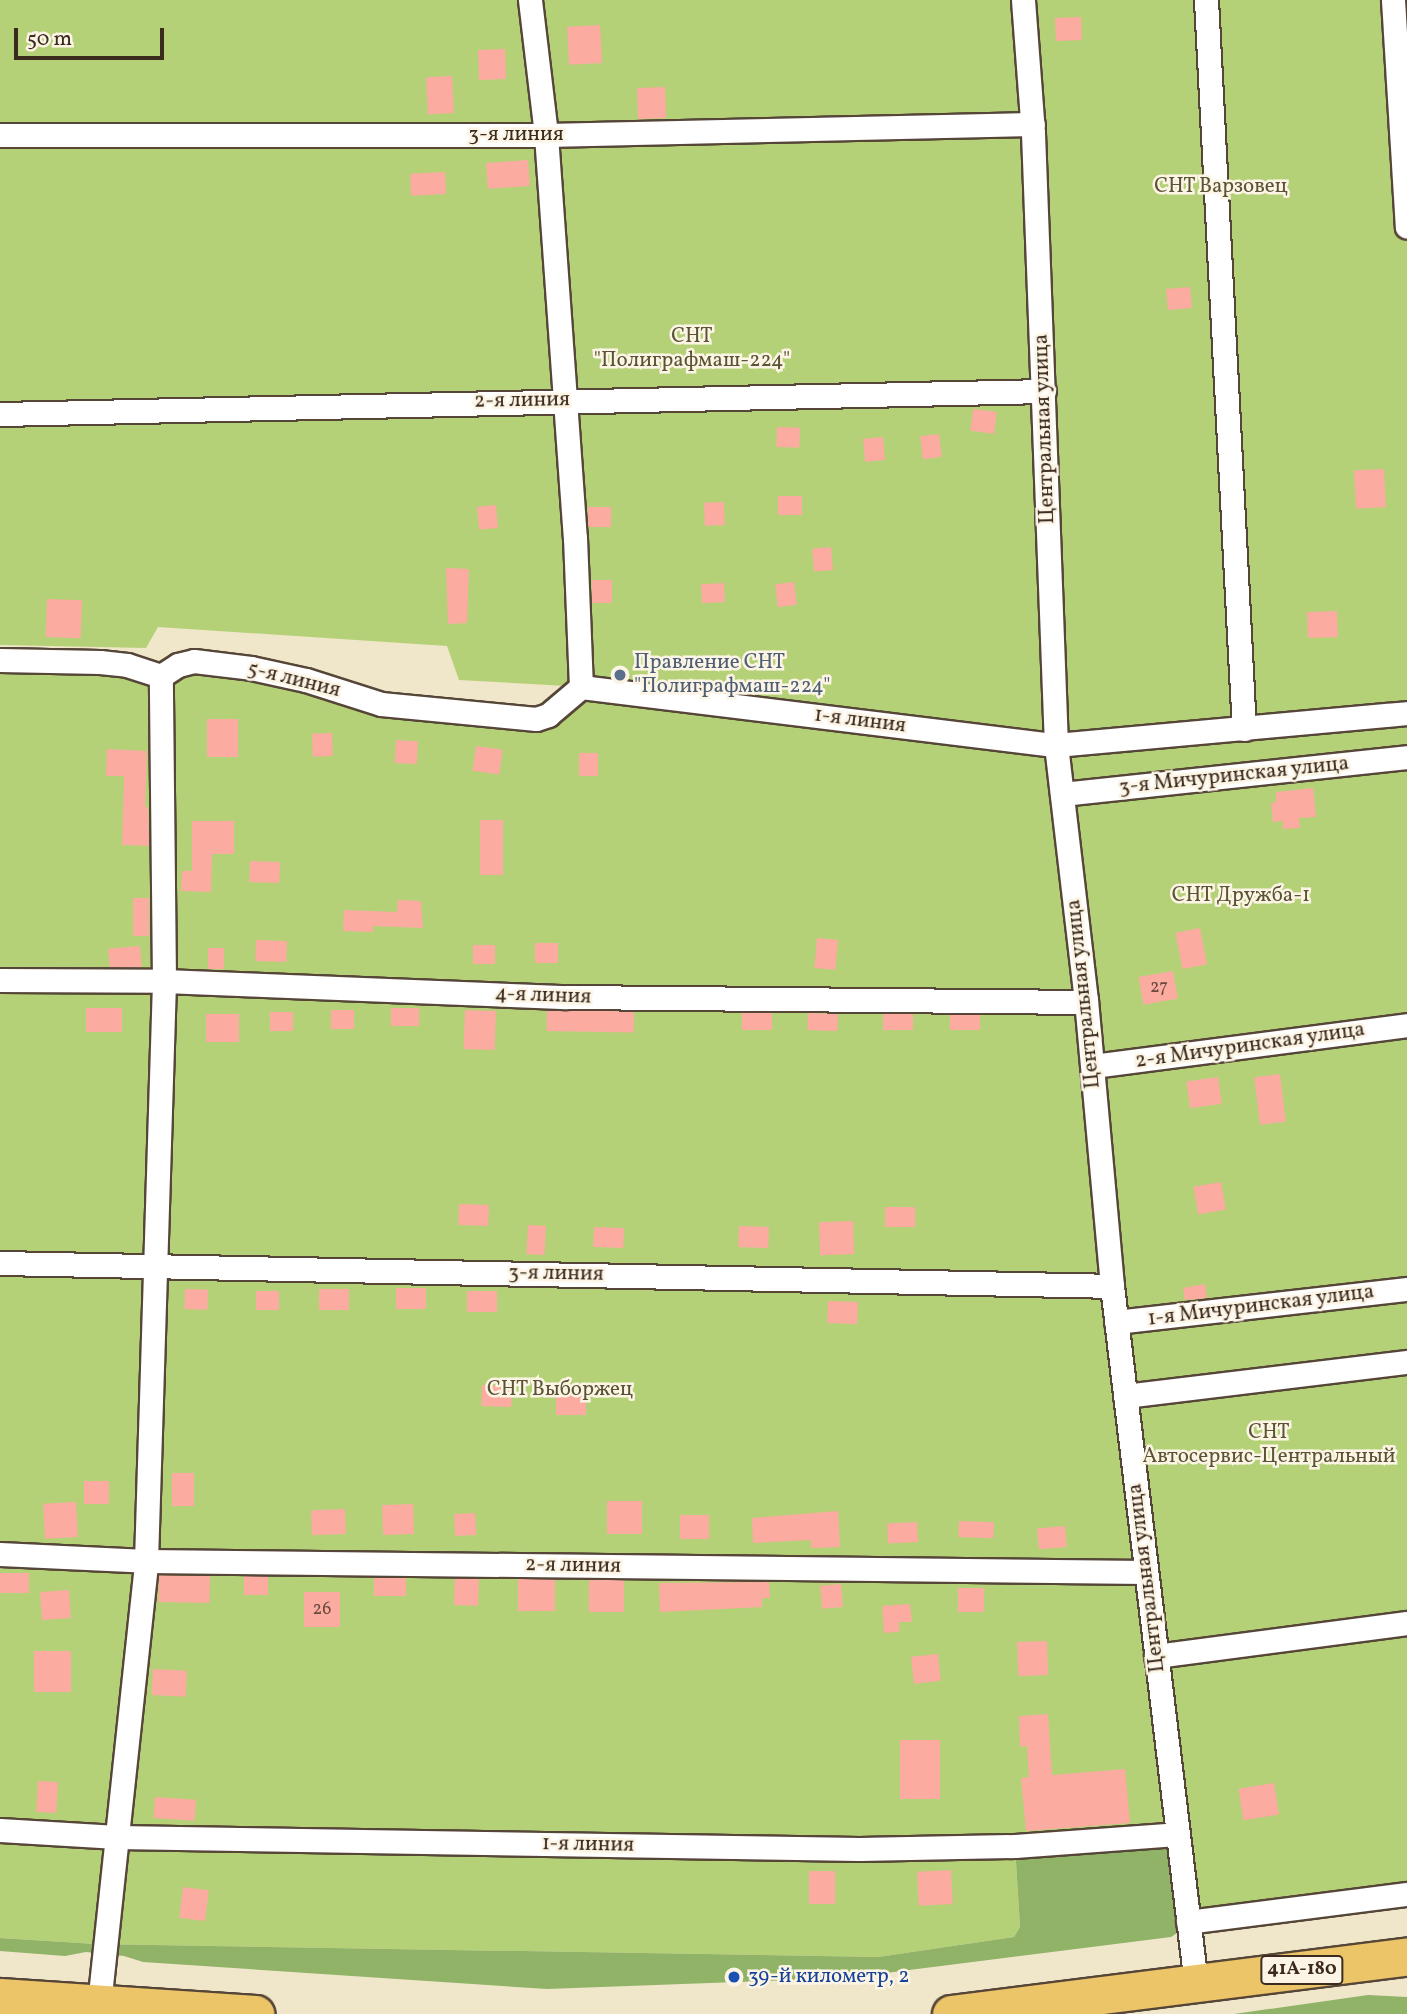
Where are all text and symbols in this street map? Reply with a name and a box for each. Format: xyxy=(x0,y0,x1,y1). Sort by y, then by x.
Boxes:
scale bar xyxy=(18,14,168,58)
text: 50 m xyxy=(27,25,72,54)
street label: 3-я линия xyxy=(468,122,564,148)
park label: СНТ Варзовец xyxy=(1154,174,1288,200)
park label: СНТ "Полиграфмаш-224" xyxy=(594,324,790,374)
street label: Центральная улица xyxy=(1029,333,1061,525)
street label: 2-я линия xyxy=(474,388,570,414)
place label: Правление СНТ "Полиграфмаш-224" xyxy=(634,650,830,700)
street label: 5-я линия xyxy=(245,656,343,704)
marker: Правление СНТ "Полиграфмаш-224" xyxy=(612,667,628,683)
street label: 1-я линия xyxy=(813,703,907,739)
street label: 3-я Мичуринская улица xyxy=(1117,751,1351,801)
park label: СНТ Дружба-1 xyxy=(1171,883,1311,909)
street label: Центральная улица xyxy=(1062,898,1106,1090)
house number: 27 xyxy=(1150,977,1168,999)
street label: 4-я линия xyxy=(494,982,592,1010)
street label: 2-я Мичуринская улица xyxy=(1133,1017,1367,1075)
street label: 3-я линия xyxy=(508,1261,604,1287)
street label: 1-я Мичуринская улица xyxy=(1146,1280,1376,1332)
park label: СНТ Выборжец xyxy=(487,1377,633,1403)
park label: СНТ Автосервис-Центральный xyxy=(1142,1420,1396,1470)
street label: Центральная улица xyxy=(1123,1482,1171,1674)
street label: 2-я линия xyxy=(525,1553,621,1579)
house number: 26 xyxy=(313,1599,331,1621)
street label: 1-я линия xyxy=(542,1832,634,1858)
road number: 41А-180 xyxy=(1260,1954,1344,1986)
place label: 39-й километр, 2 xyxy=(748,1964,909,1990)
marker: 39-й километр, 2 xyxy=(726,1969,742,1985)

